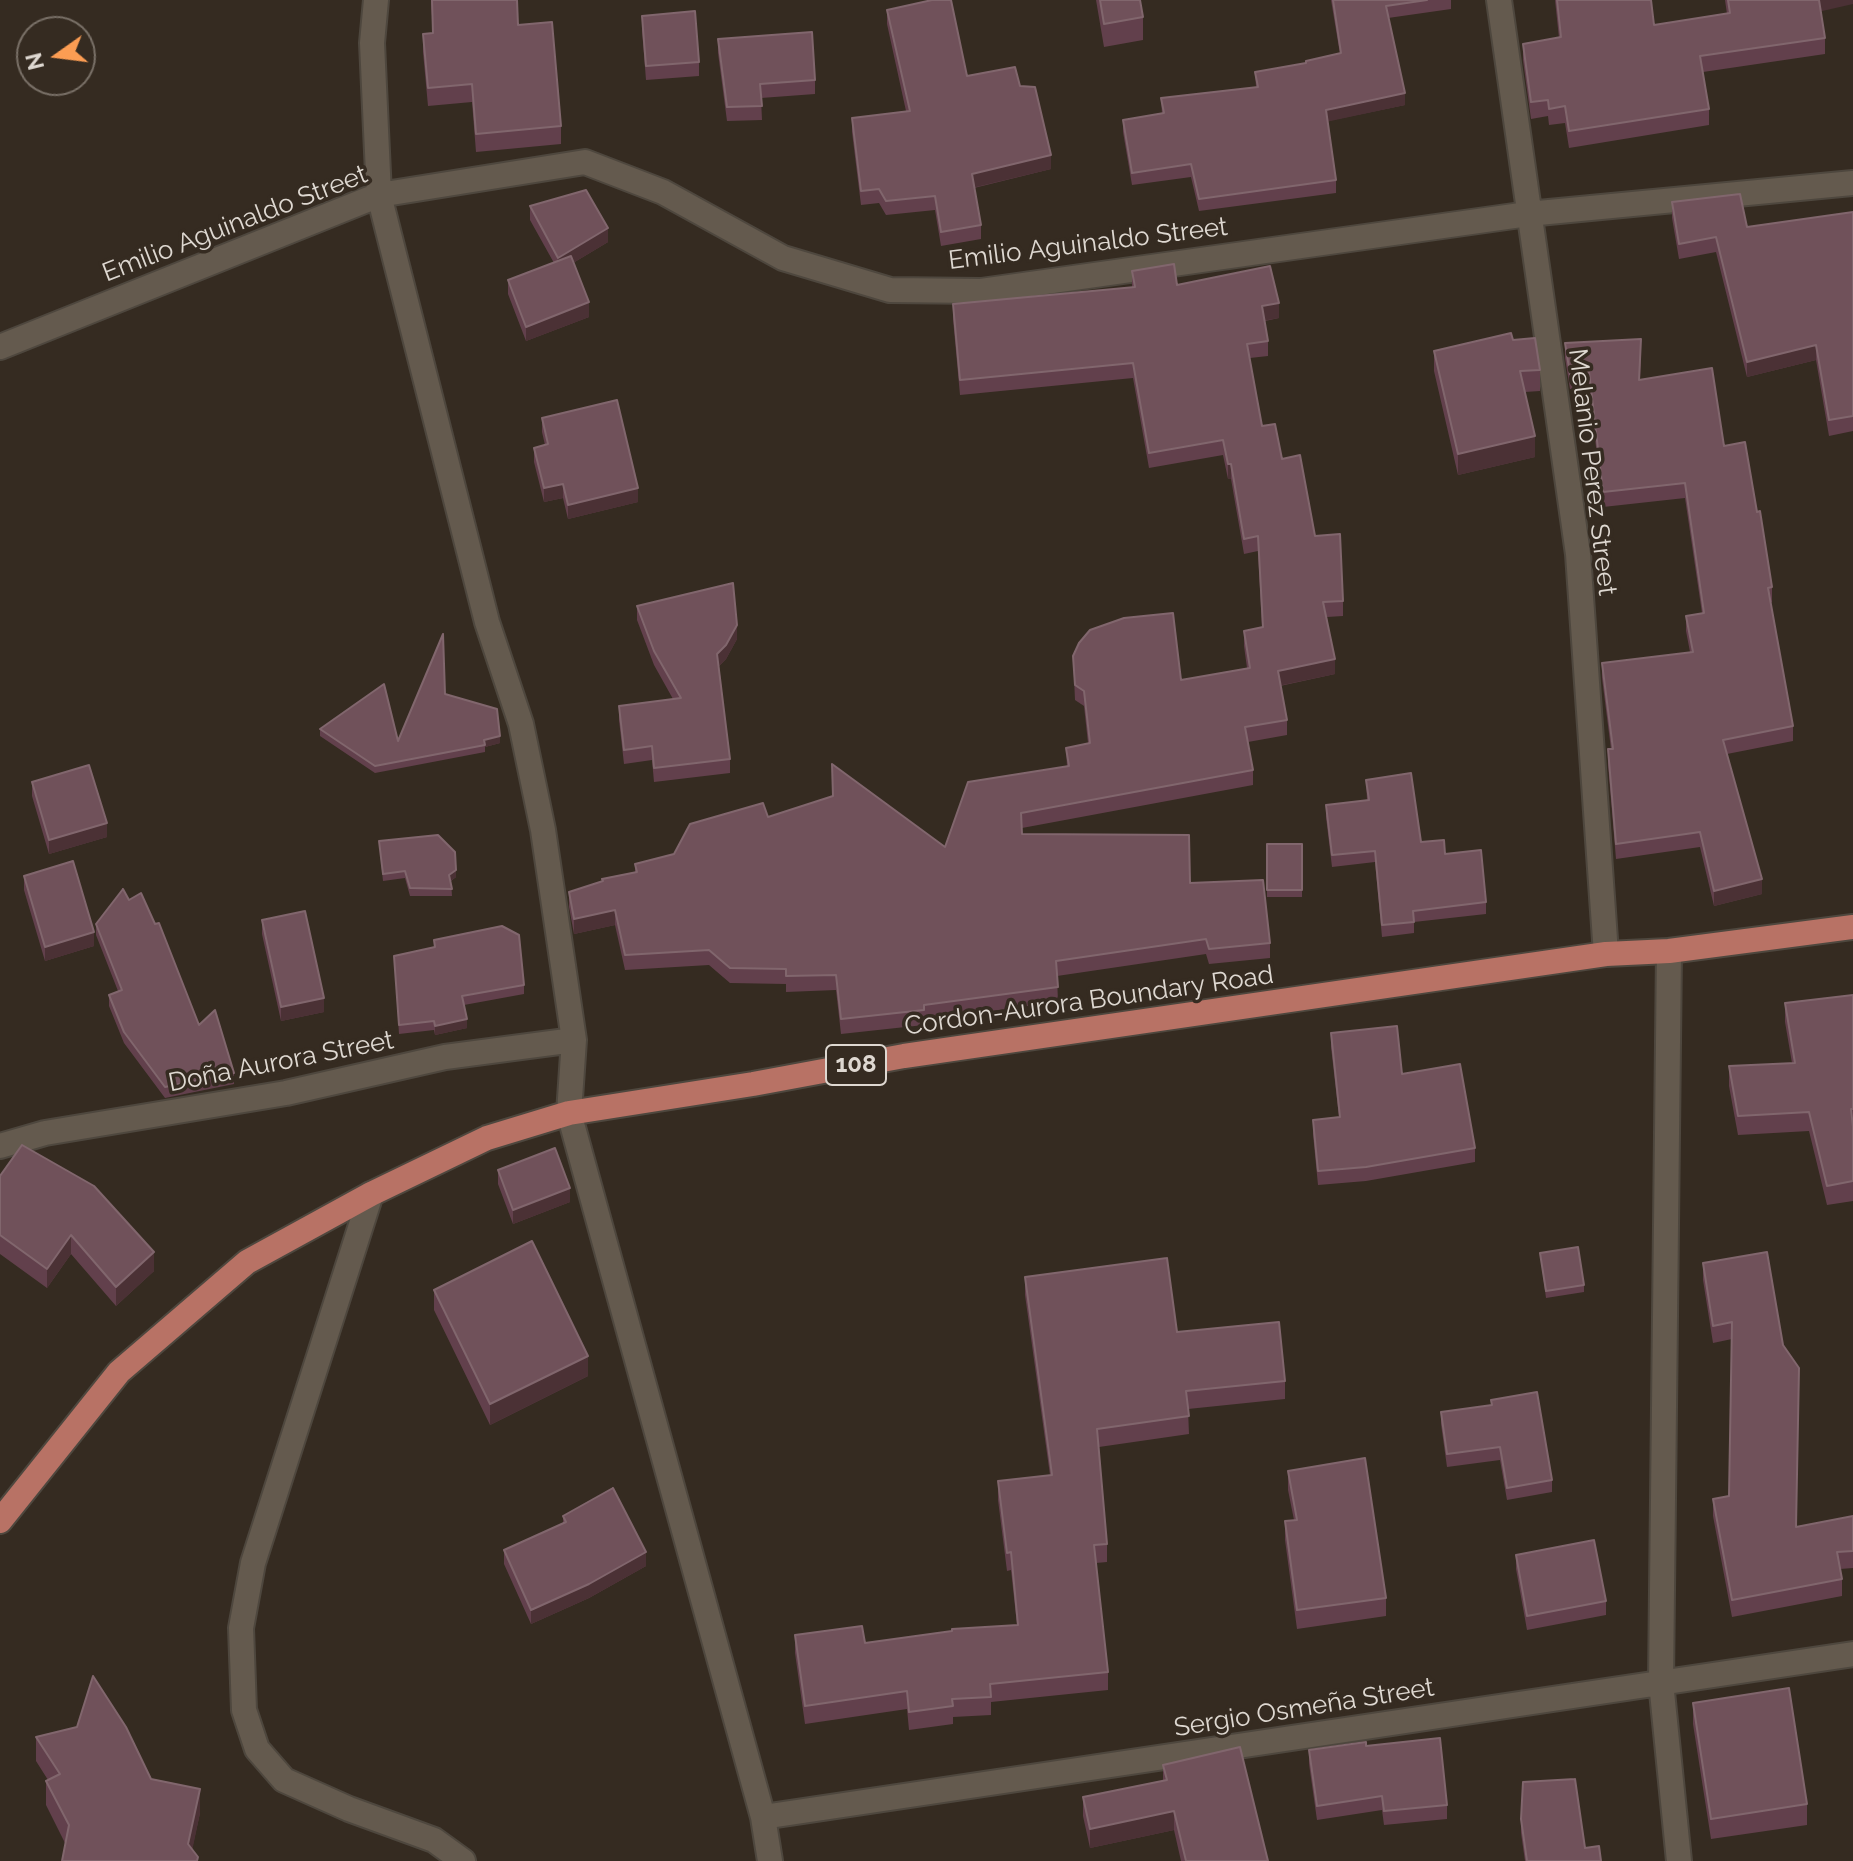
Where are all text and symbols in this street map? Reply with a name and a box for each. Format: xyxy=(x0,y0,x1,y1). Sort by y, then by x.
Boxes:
north arrow xyxy=(16,16,96,96)
text: N xyxy=(20,50,49,73)
street label: Emilio Aguinaldo Street xyxy=(98,159,372,289)
street label: Emilio Aguinaldo Street xyxy=(947,211,1229,277)
street label: Melanio Perez Street xyxy=(1561,347,1623,597)
street label: Cordon-Aurora Boundary Road xyxy=(902,960,1276,1042)
street label: Doña Aurora Street xyxy=(166,1025,396,1099)
road number: 108 xyxy=(826,1045,886,1085)
street label: Sergio Osmeña Street xyxy=(1172,1672,1436,1744)

